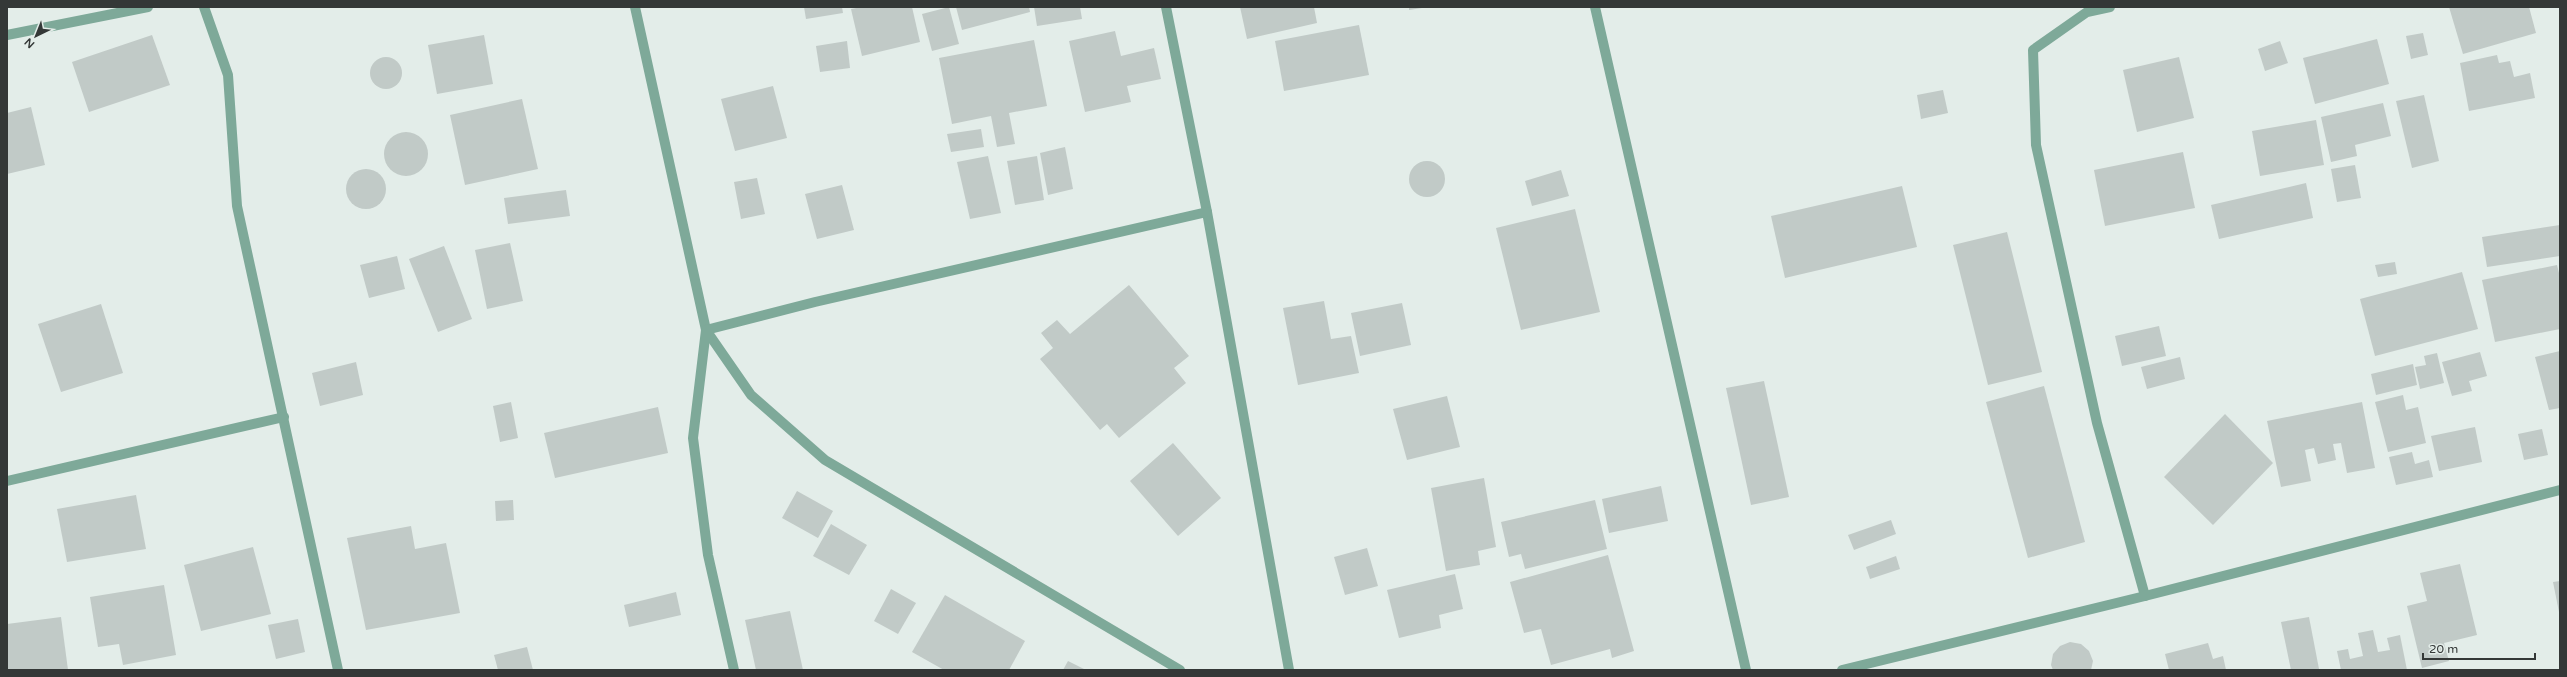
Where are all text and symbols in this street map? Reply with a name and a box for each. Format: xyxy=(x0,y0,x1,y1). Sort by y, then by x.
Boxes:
north arrow xyxy=(16,16,56,56)
text: N xyxy=(22,35,37,51)
scale bar xyxy=(2423,635,2535,661)
text: 20 m xyxy=(2429,642,2458,656)

